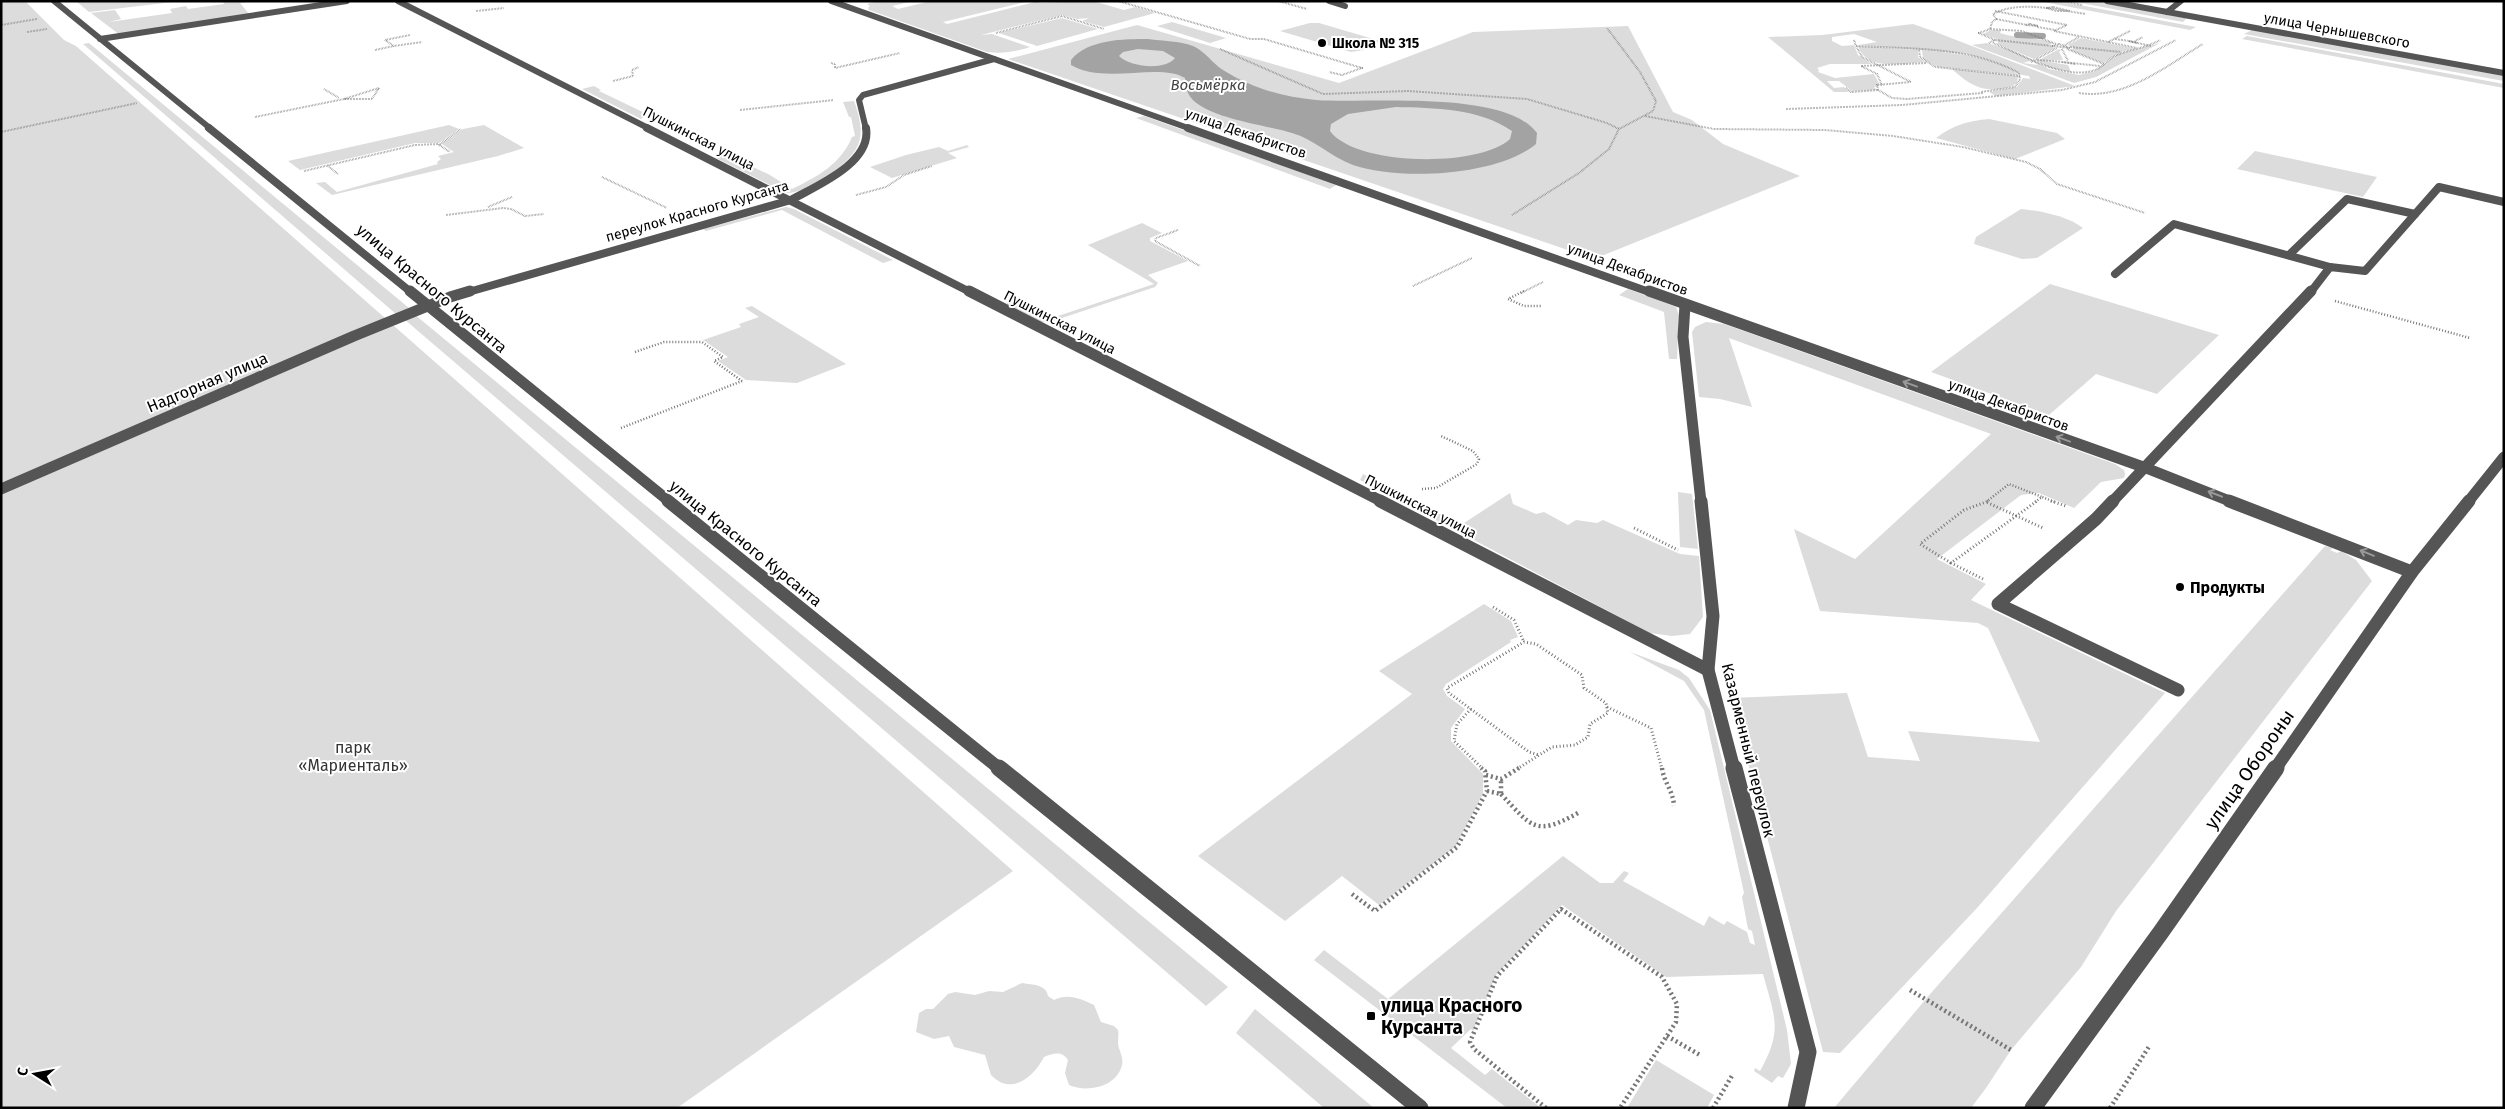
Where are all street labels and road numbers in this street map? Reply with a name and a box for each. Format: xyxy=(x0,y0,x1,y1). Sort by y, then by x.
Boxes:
street label: улица Чернышевского xyxy=(2262,9,2411,52)
street label: Пушкинская улица xyxy=(640,103,758,174)
street label: улица Декабристов xyxy=(1183,105,1309,162)
street label: переулок Красного Курсанта xyxy=(604,177,791,246)
street label: улица Красного Курсанта xyxy=(353,220,511,357)
street label: улица Декабристов xyxy=(1565,240,1691,299)
street label: Пушкинская улица xyxy=(1001,287,1119,358)
street label: Надгорная улица xyxy=(144,348,271,417)
street label: улица Декабристов xyxy=(1946,376,2072,435)
street label: Пушкинская улица xyxy=(1362,471,1480,542)
street label: улица Красного Курсанта xyxy=(666,476,826,611)
street label: Казарменный переулок xyxy=(1718,661,1780,840)
street label: улица Обороны xyxy=(2200,705,2299,834)

